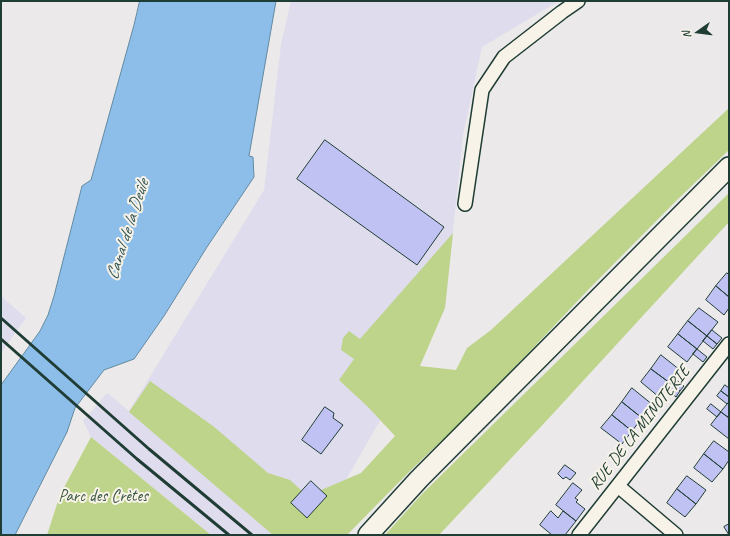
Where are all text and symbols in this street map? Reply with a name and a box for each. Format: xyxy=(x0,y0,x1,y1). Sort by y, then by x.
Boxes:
north arrow xyxy=(678,12,718,52)
text: N xyxy=(679,30,694,40)
water label: Canal de la Deûle xyxy=(102,177,154,283)
street label: RUE DE LA MINOTERIE xyxy=(585,362,695,494)
park label: Parc des Crètes xyxy=(58,487,148,507)

